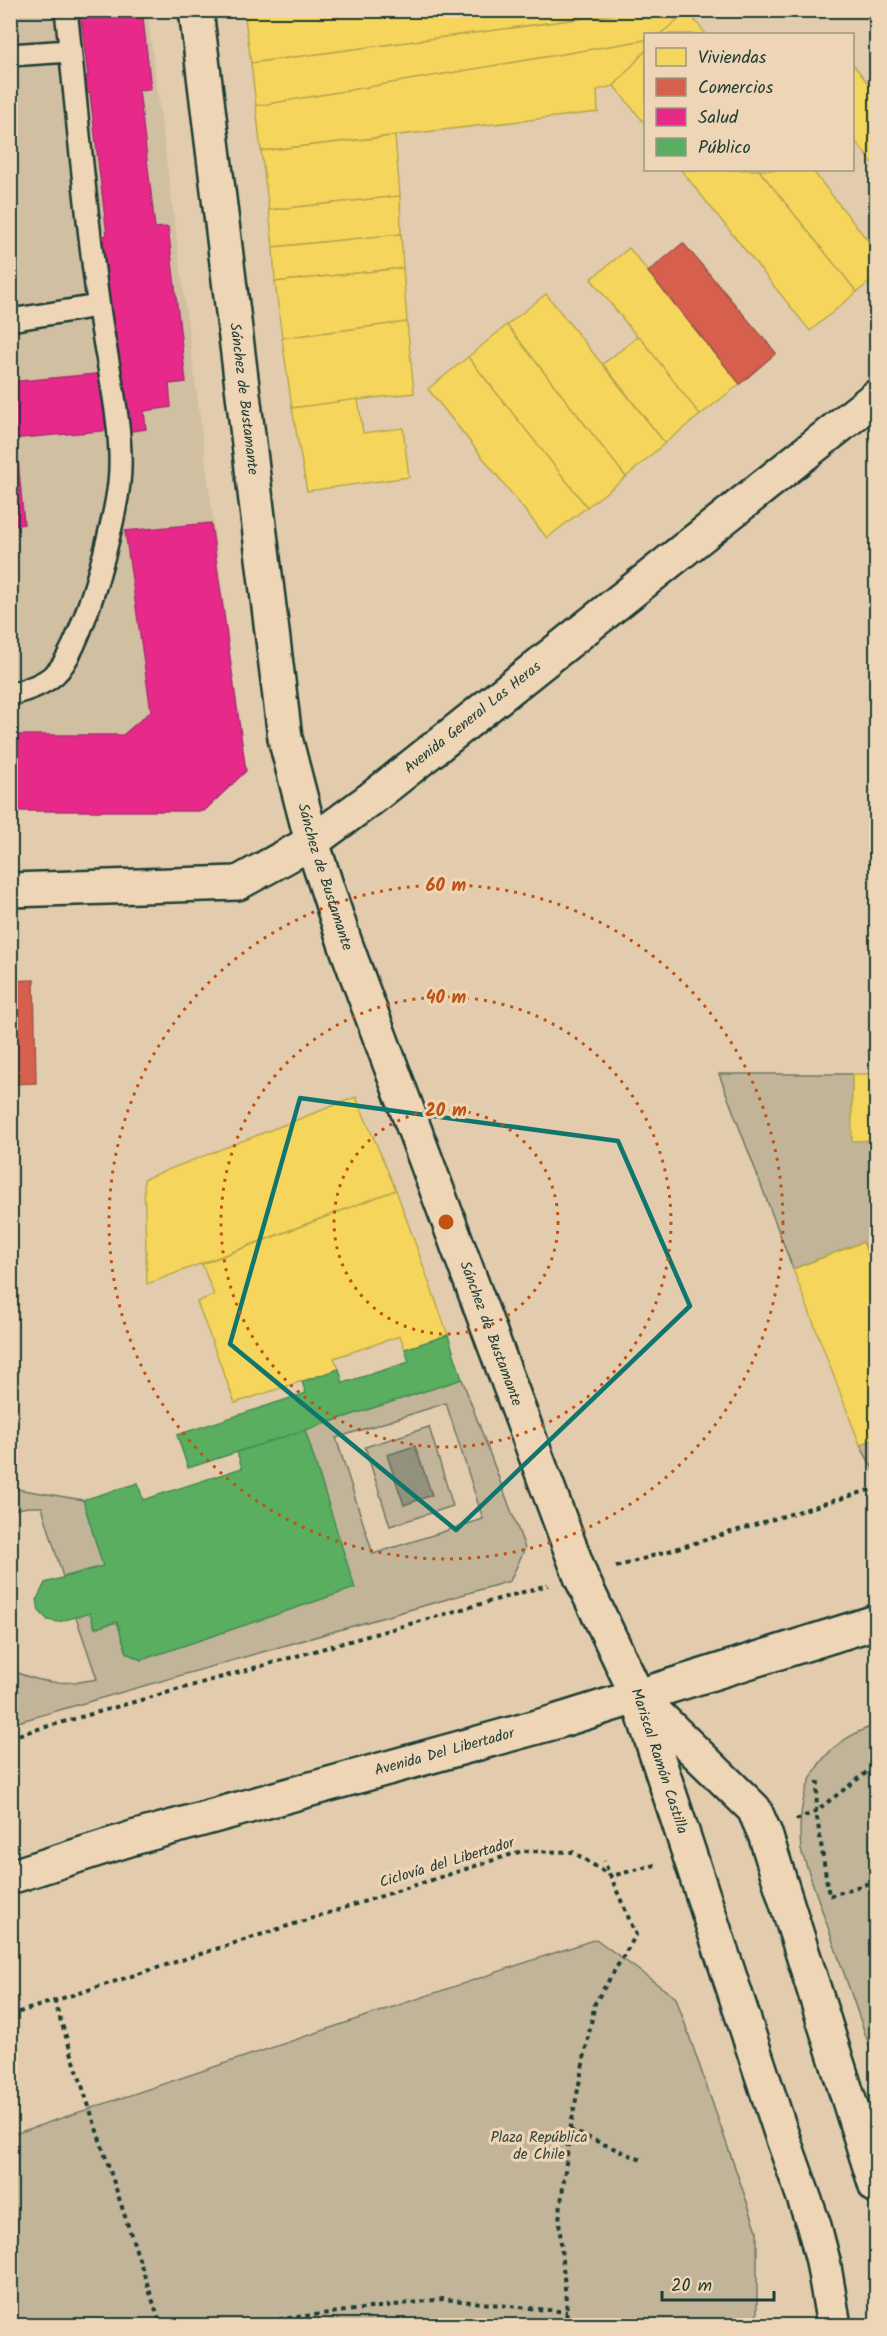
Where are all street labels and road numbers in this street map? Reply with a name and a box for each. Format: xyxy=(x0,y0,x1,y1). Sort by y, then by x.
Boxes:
street label: Sánchez de Bustamante xyxy=(222,322,265,477)
street label: Avenida General Las Heras xyxy=(399,655,547,780)
street label: Sánchez de Bustamante xyxy=(290,801,359,954)
street label: Sánchez de Bustamante xyxy=(452,1258,528,1410)
street label: Mariscal Ramón Castilla xyxy=(623,1684,694,1837)
street label: Avenida Del Libertador xyxy=(372,1721,518,1783)
street label: Ciclovía del Libertador xyxy=(377,1831,518,1895)

